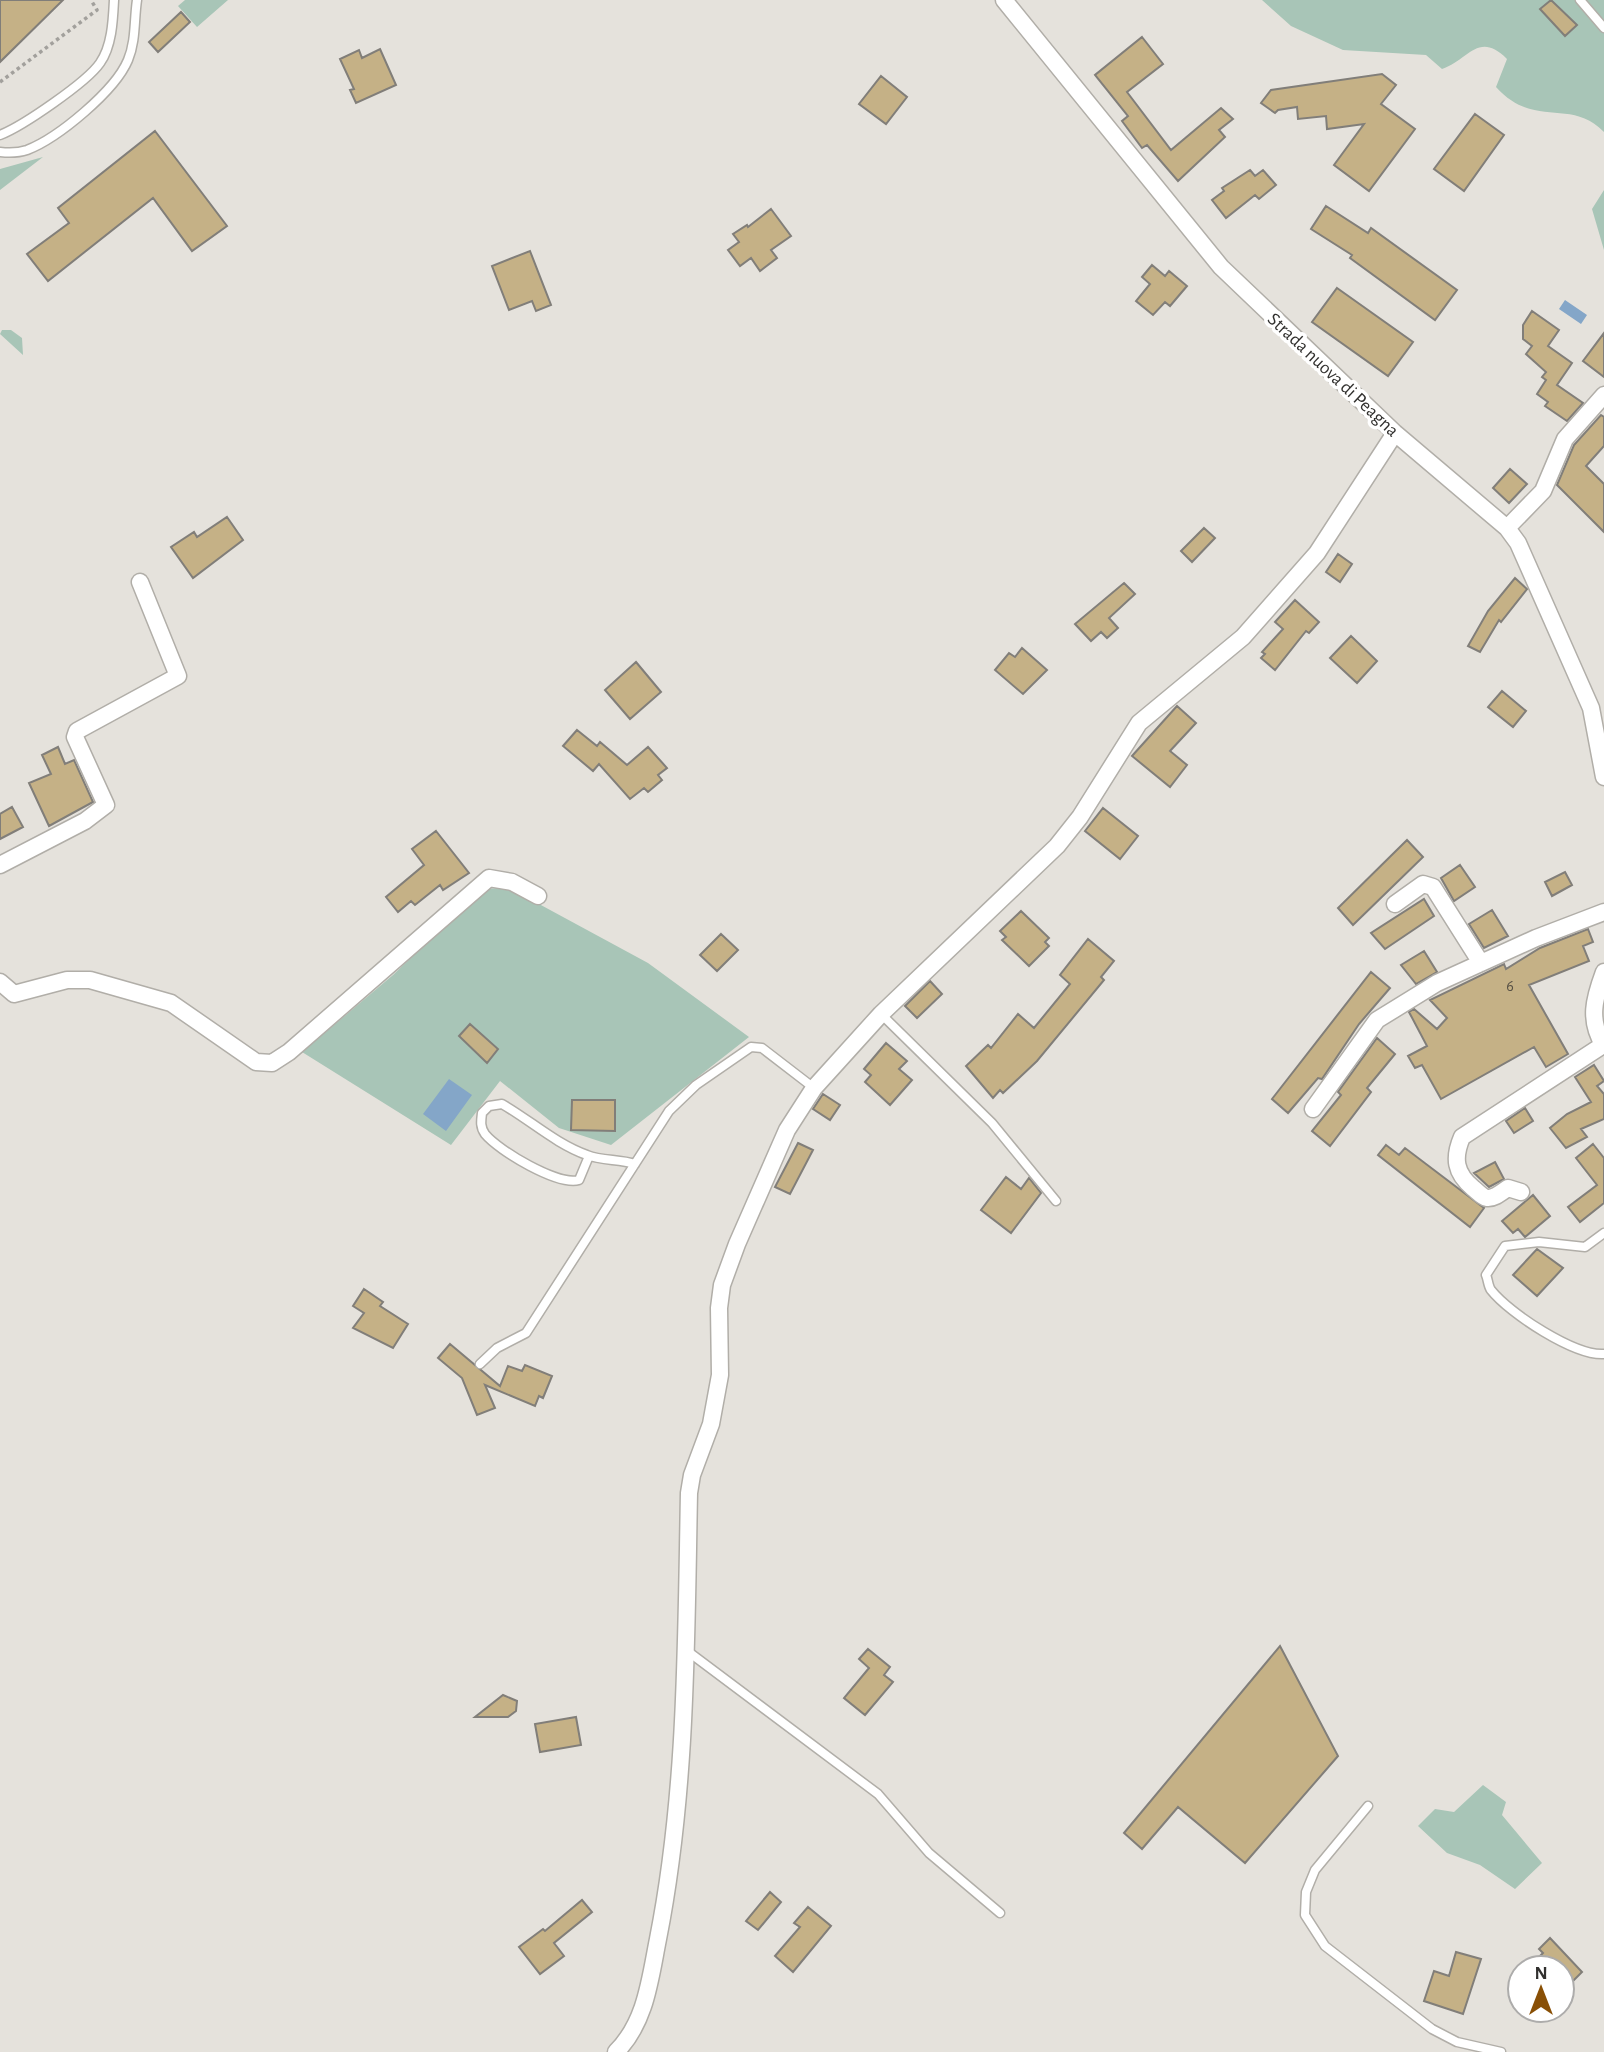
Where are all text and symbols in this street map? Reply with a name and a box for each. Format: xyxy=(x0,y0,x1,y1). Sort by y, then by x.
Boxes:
street label: Strada nuova di Peagna xyxy=(1264,310,1402,441)
house number: 6 xyxy=(1506,978,1514,994)
north arrow xyxy=(1506,1954,1576,2024)
text: N xyxy=(1534,1964,1548,1983)

